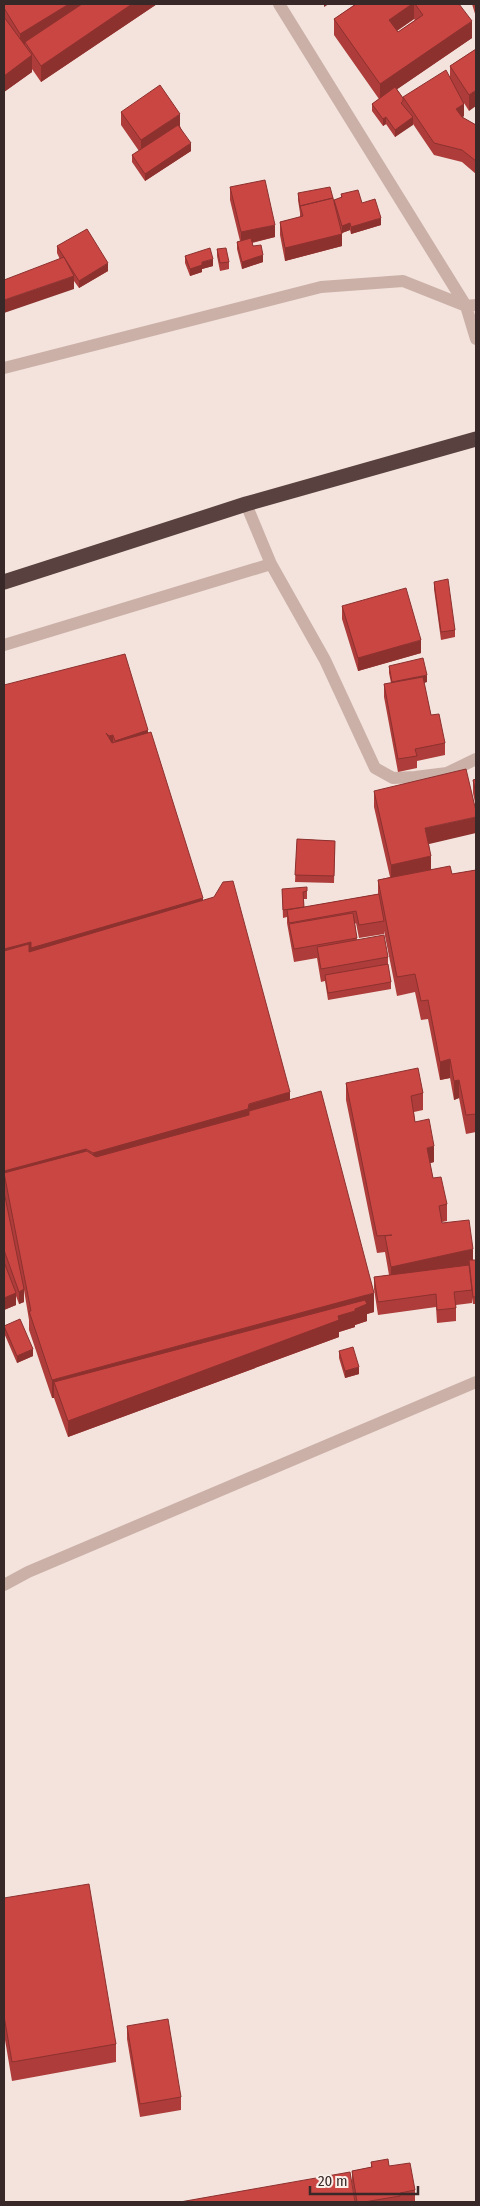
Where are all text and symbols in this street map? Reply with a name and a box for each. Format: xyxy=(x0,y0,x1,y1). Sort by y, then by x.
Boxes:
scale bar xyxy=(310,2164,418,2196)
text: 20 m xyxy=(318,2172,348,2190)

